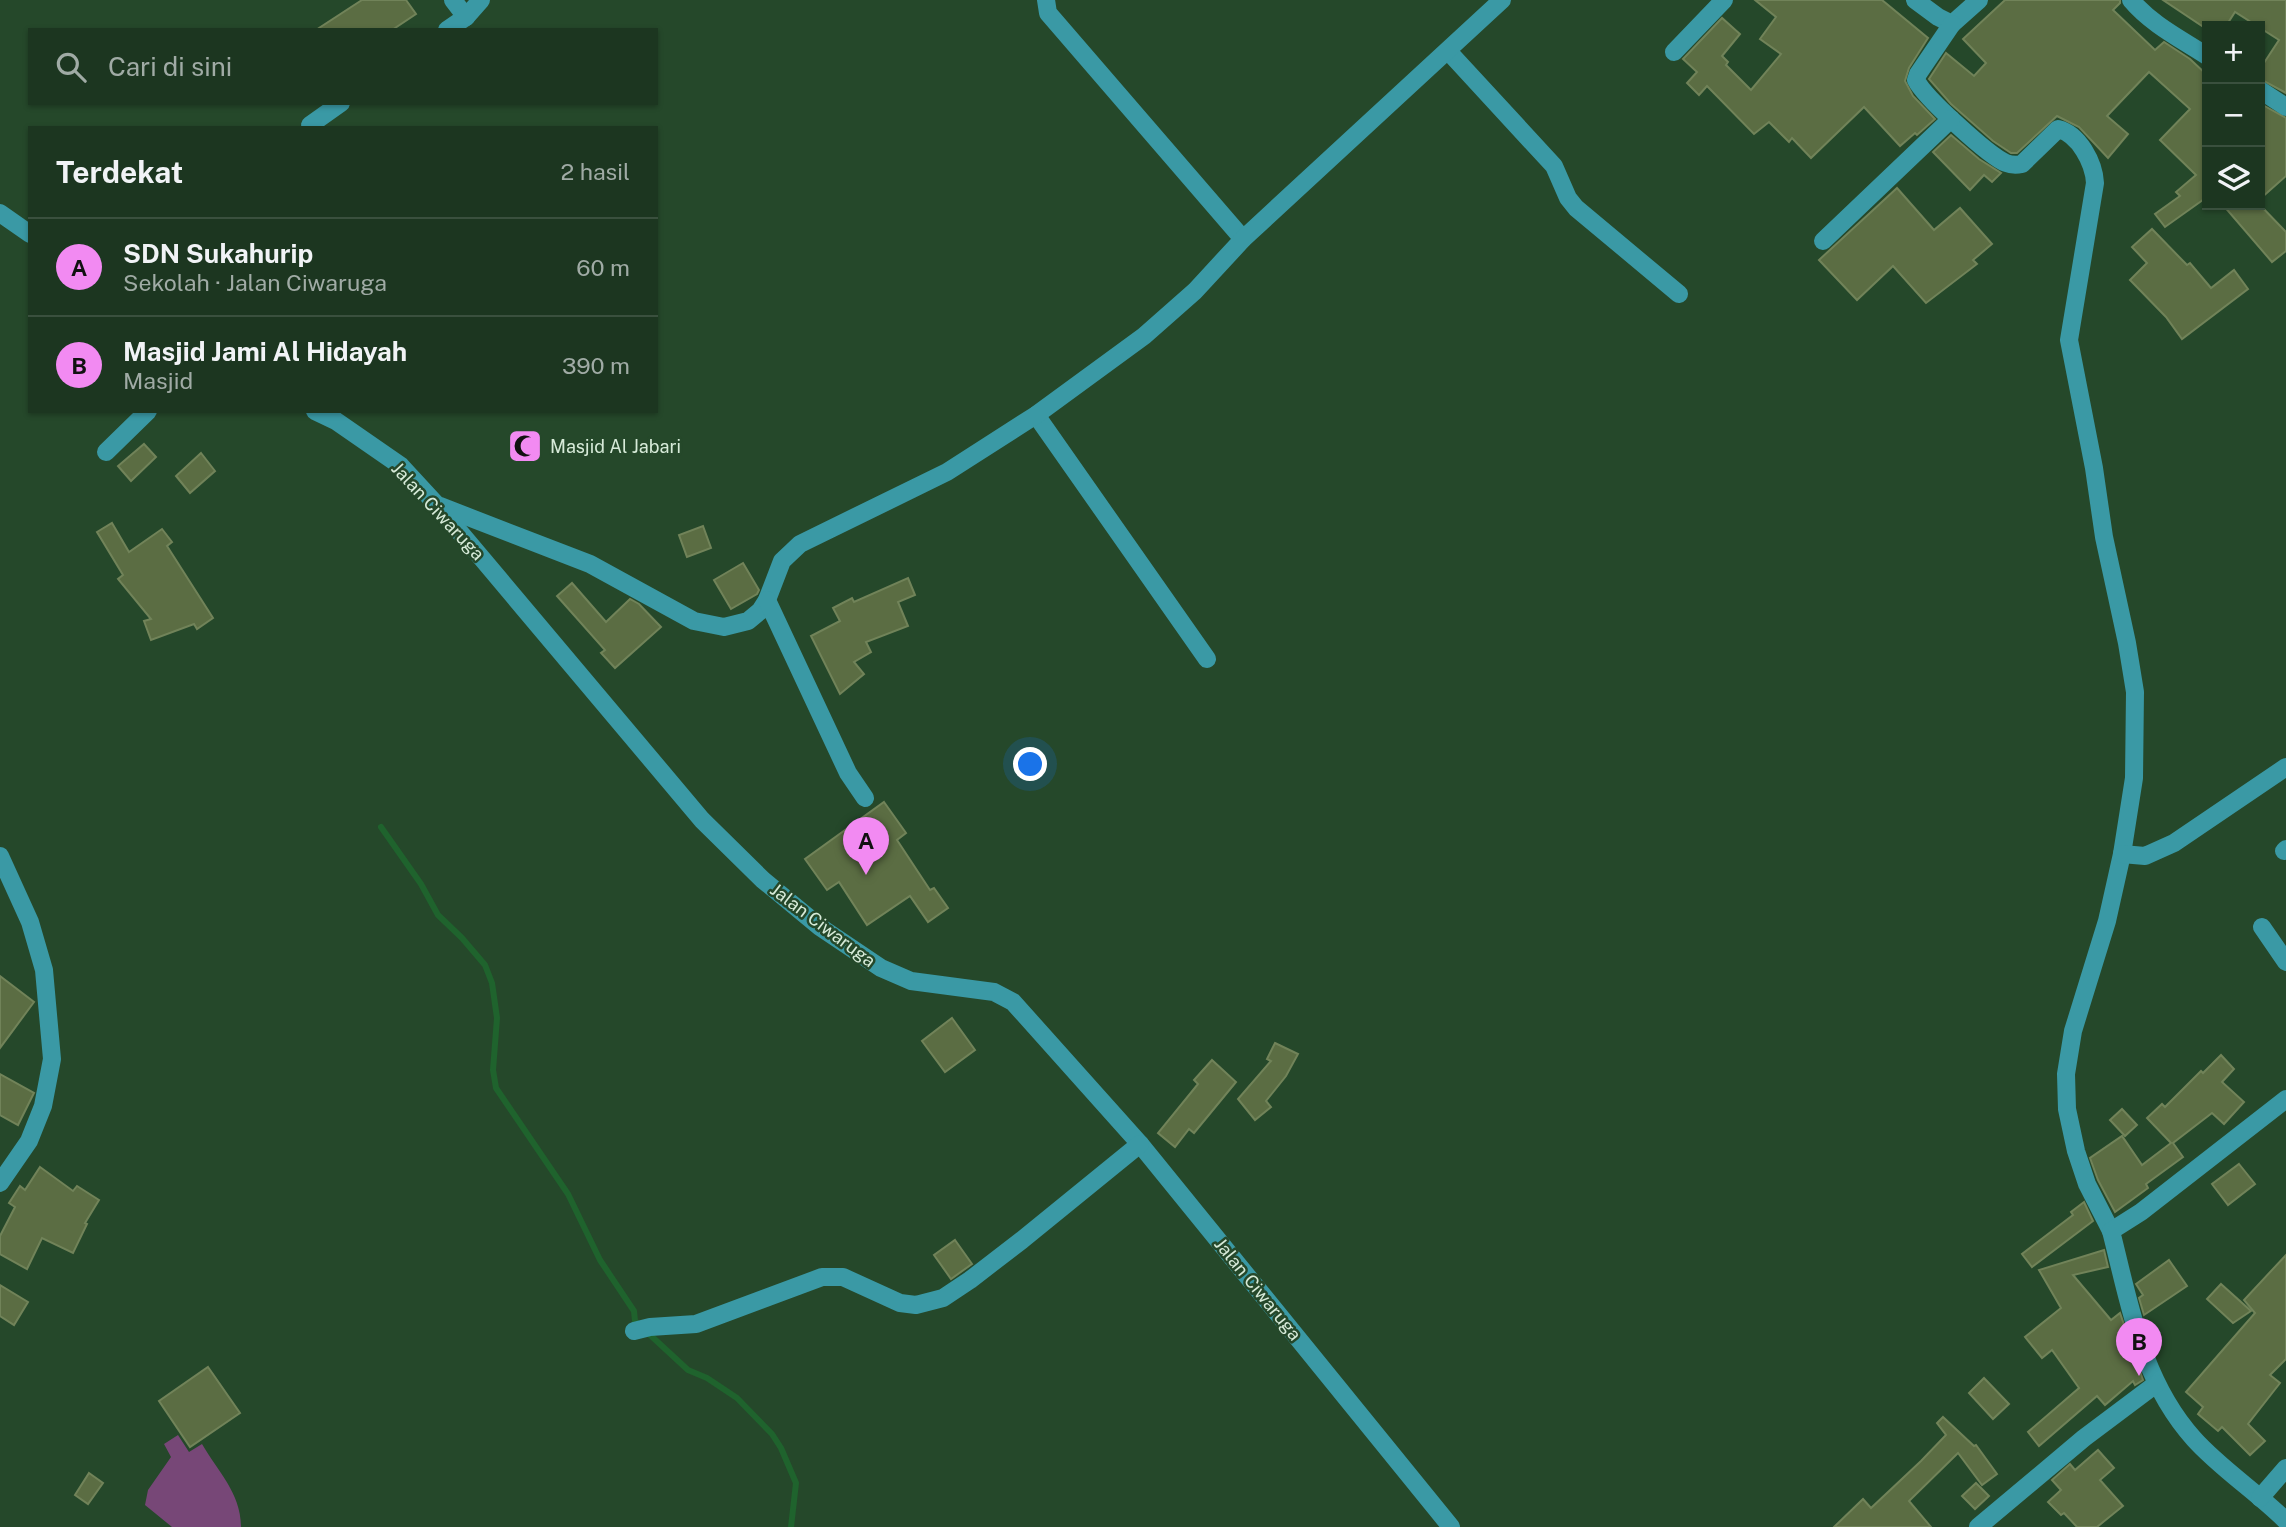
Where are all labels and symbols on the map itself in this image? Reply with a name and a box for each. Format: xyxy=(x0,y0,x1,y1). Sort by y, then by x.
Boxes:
mosque icon: Masjid Al Jabari xyxy=(506,427,544,465)
place label: Masjid Al Jabari xyxy=(550,436,681,457)
street label: Jalan Ciwaruga xyxy=(387,458,489,564)
your location xyxy=(1013,747,1047,781)
pin: A xyxy=(843,817,889,875)
street label: Jalan Ciwaruga xyxy=(766,879,880,971)
street label: Jalan Ciwaruga xyxy=(1210,1233,1306,1345)
pin: B xyxy=(2116,1318,2162,1376)

